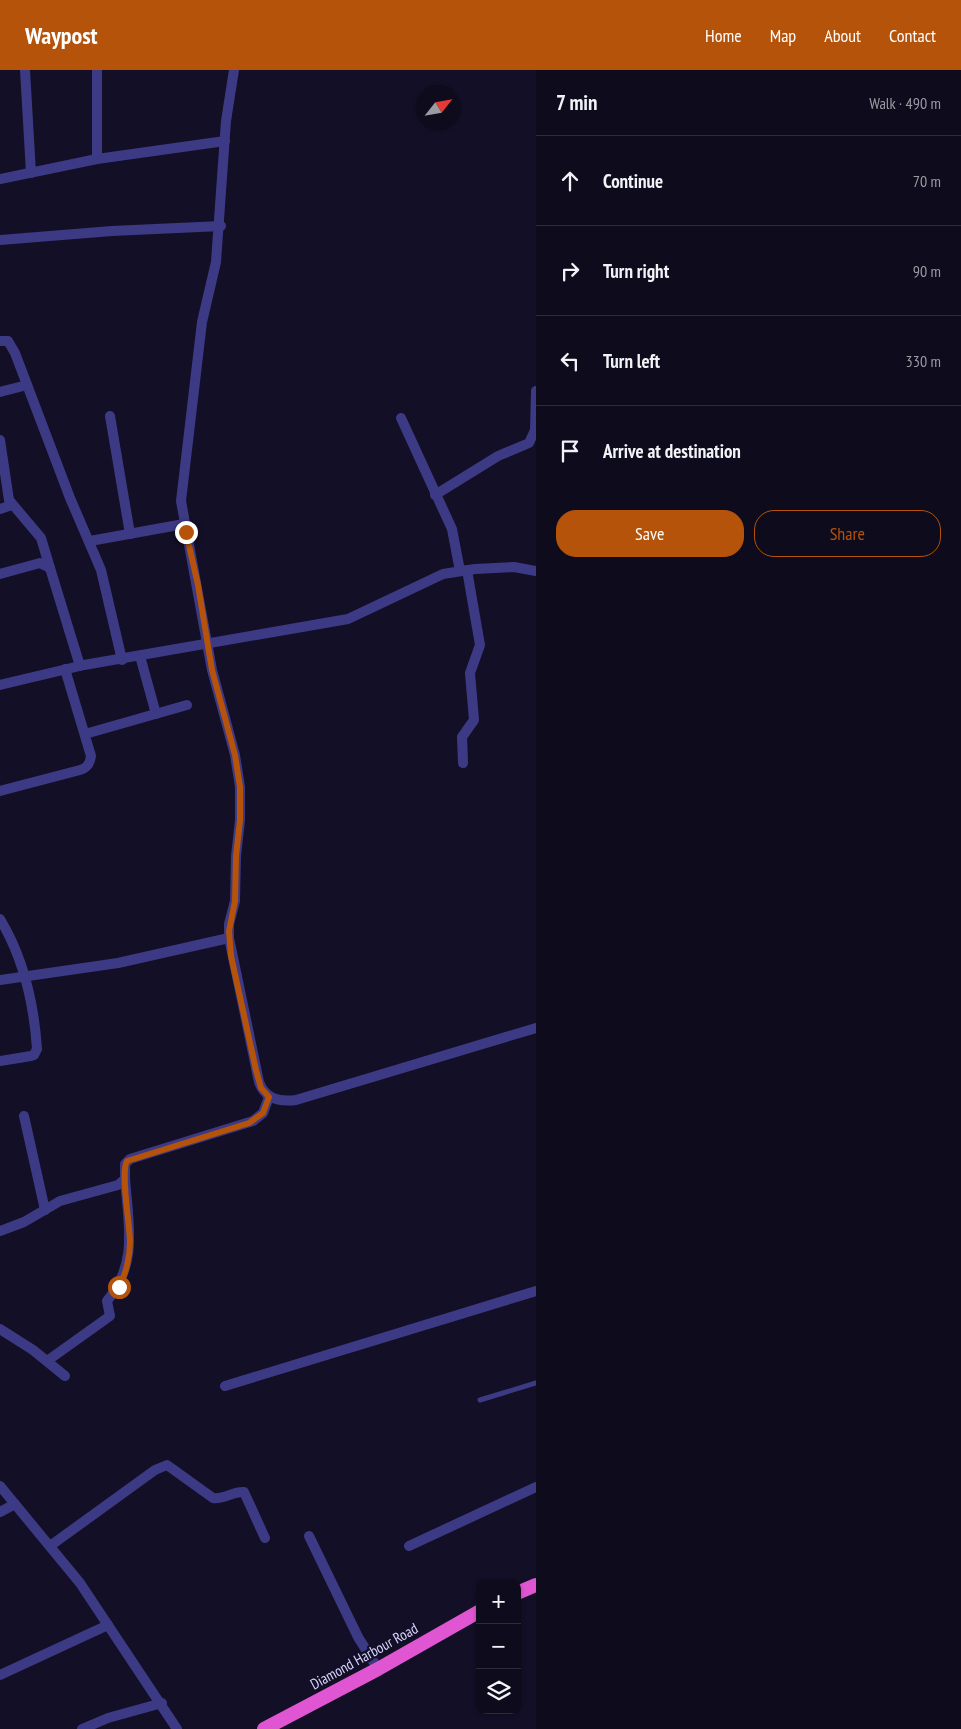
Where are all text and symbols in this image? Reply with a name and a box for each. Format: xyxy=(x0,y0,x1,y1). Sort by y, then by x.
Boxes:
text: Waypost xyxy=(25,20,98,51)
text: Home xyxy=(705,24,742,47)
text: Map xyxy=(770,24,796,47)
text: About xyxy=(824,24,861,47)
text: Contact xyxy=(889,24,936,47)
north arrow xyxy=(416,85,461,130)
text: 7 min xyxy=(556,89,598,116)
text: Walk · 490 m xyxy=(869,93,941,113)
icon: ahead xyxy=(556,167,584,195)
text: Continue xyxy=(603,169,663,193)
text: 70 m xyxy=(913,171,941,191)
icon: right xyxy=(556,257,584,285)
text: Turn right xyxy=(603,259,669,283)
text: 90 m xyxy=(913,261,941,281)
icon: left xyxy=(556,347,584,375)
text: Turn left xyxy=(603,349,660,373)
text: 330 m xyxy=(906,351,941,371)
icon: arrive xyxy=(556,437,584,465)
text: Arrive at destination xyxy=(603,439,741,463)
button: Save xyxy=(556,510,744,557)
button: Share xyxy=(754,510,941,557)
route end xyxy=(175,521,198,544)
route start xyxy=(108,1276,131,1299)
map controls xyxy=(476,1579,521,1714)
button: + xyxy=(476,1579,521,1624)
street label: Diamond Harbour Road xyxy=(307,1619,421,1693)
button: − xyxy=(476,1624,521,1669)
button: layers xyxy=(476,1669,521,1714)

